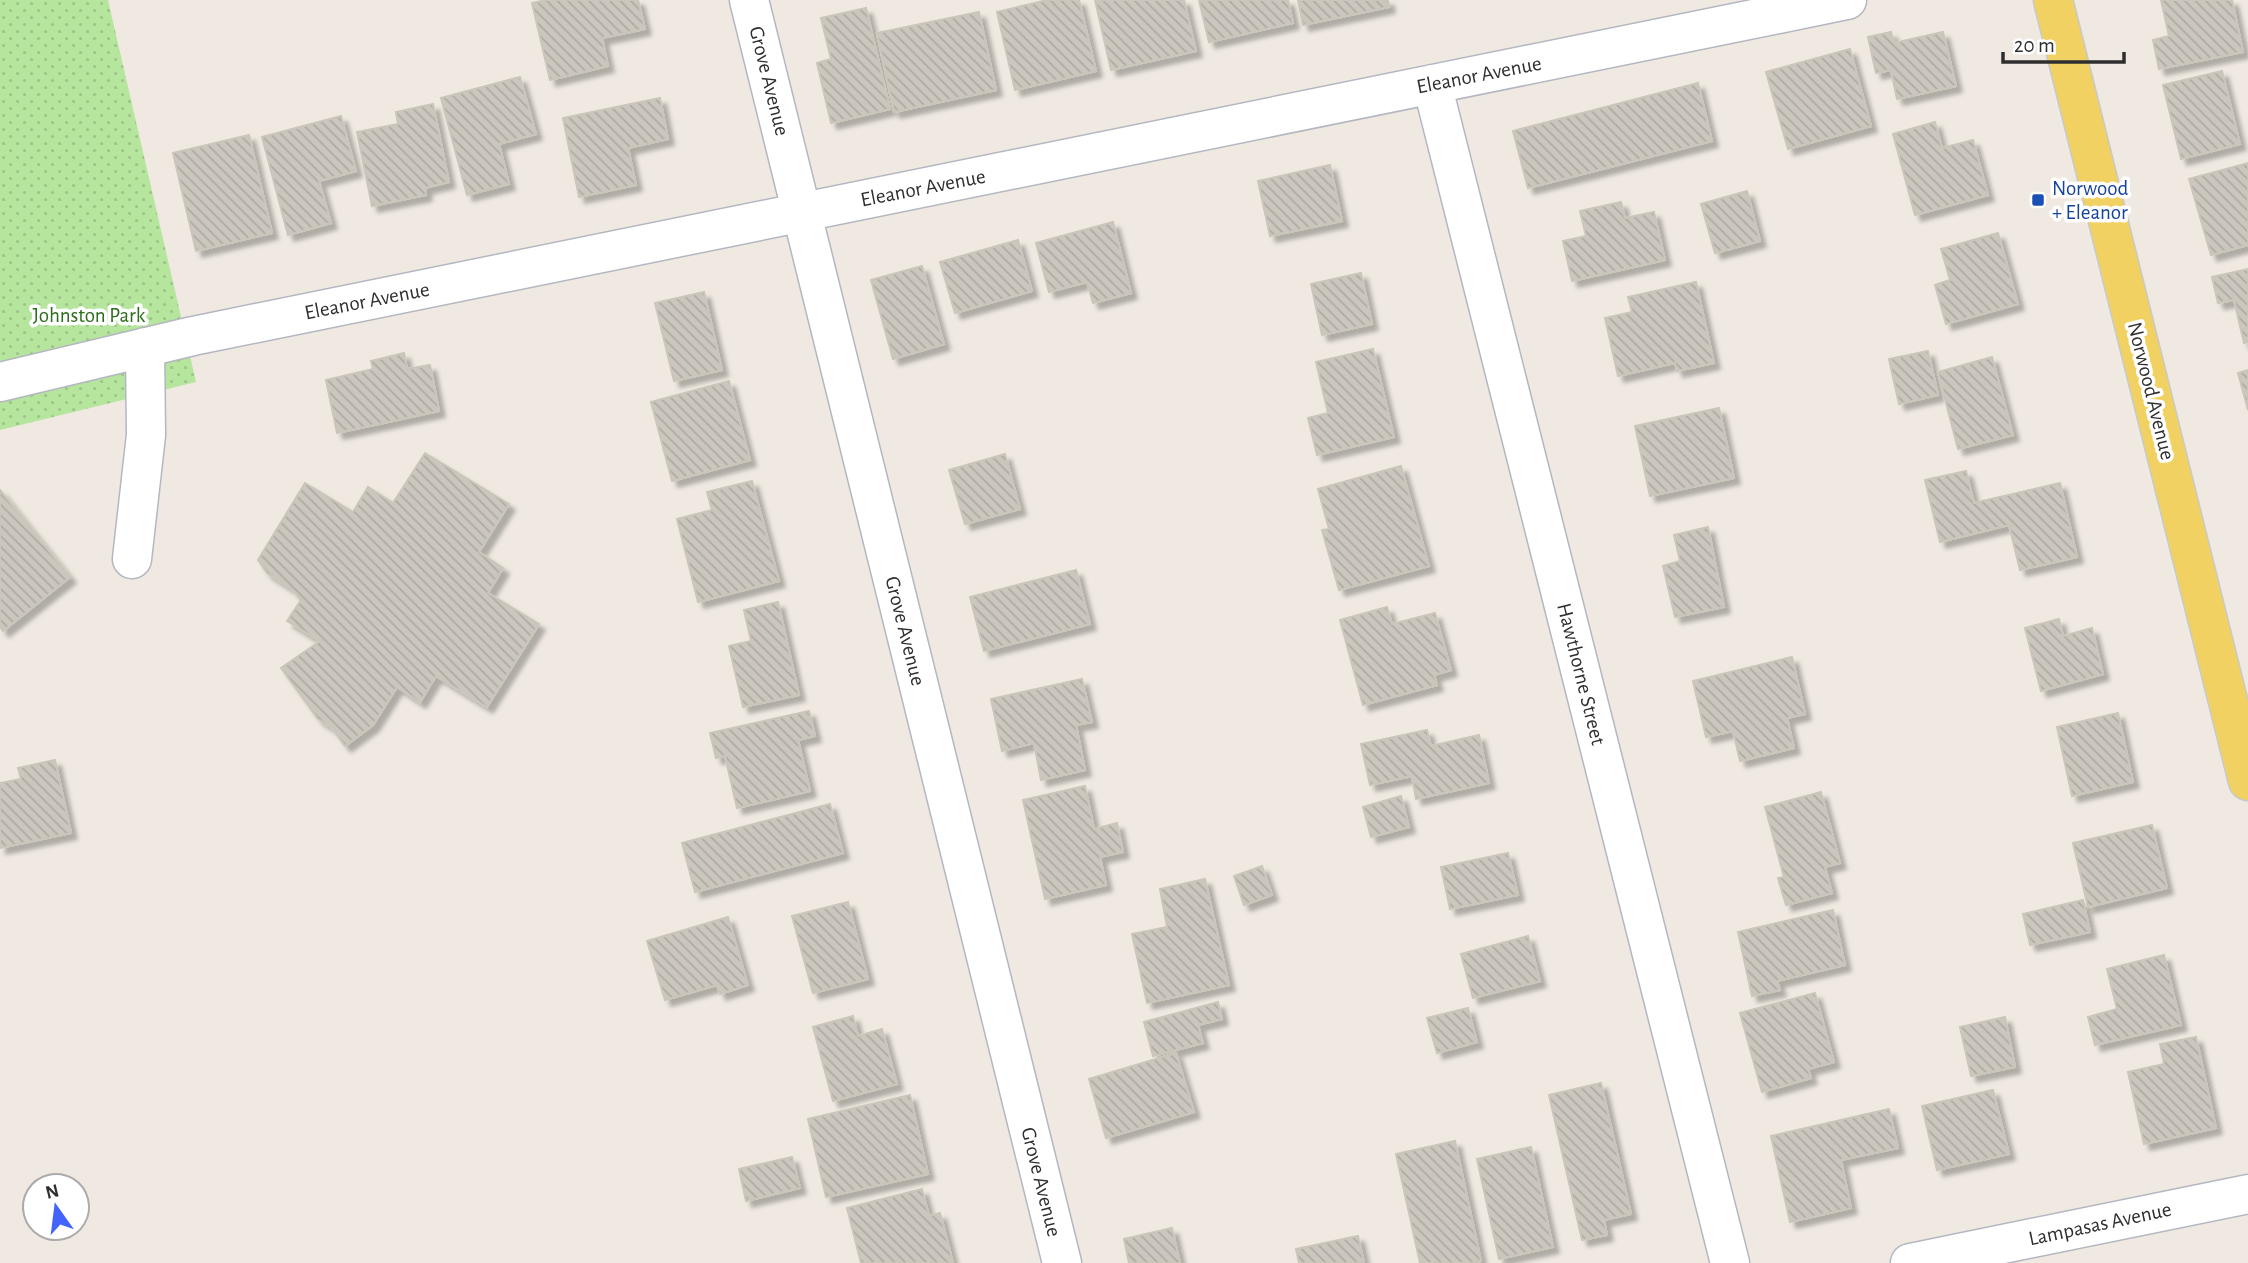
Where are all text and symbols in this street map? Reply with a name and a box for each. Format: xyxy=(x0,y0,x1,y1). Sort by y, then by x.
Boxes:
scale bar xyxy=(2003,21,2124,65)
street label: Grove Avenue xyxy=(745,24,793,138)
text: 20 m xyxy=(2014,35,2055,56)
street label: Eleanor Avenue xyxy=(1415,53,1543,97)
street label: Eleanor Avenue xyxy=(859,166,987,210)
place label: Norwood + Eleanor xyxy=(2052,178,2129,223)
marker: Norwood + Eleanor xyxy=(2030,192,2046,208)
street label: Eleanor Avenue xyxy=(303,279,431,323)
park label: Johnston Park xyxy=(33,305,146,326)
street label: Norwood Avenue xyxy=(2124,320,2178,462)
street label: Grove Avenue xyxy=(881,574,929,688)
street label: Hawthorne Street xyxy=(1553,601,1609,747)
street label: Grove Avenue xyxy=(1017,1125,1065,1239)
north arrow xyxy=(21,1172,91,1242)
text: N xyxy=(44,1181,61,1203)
street label: Lampasas Avenue xyxy=(2027,1199,2173,1249)

